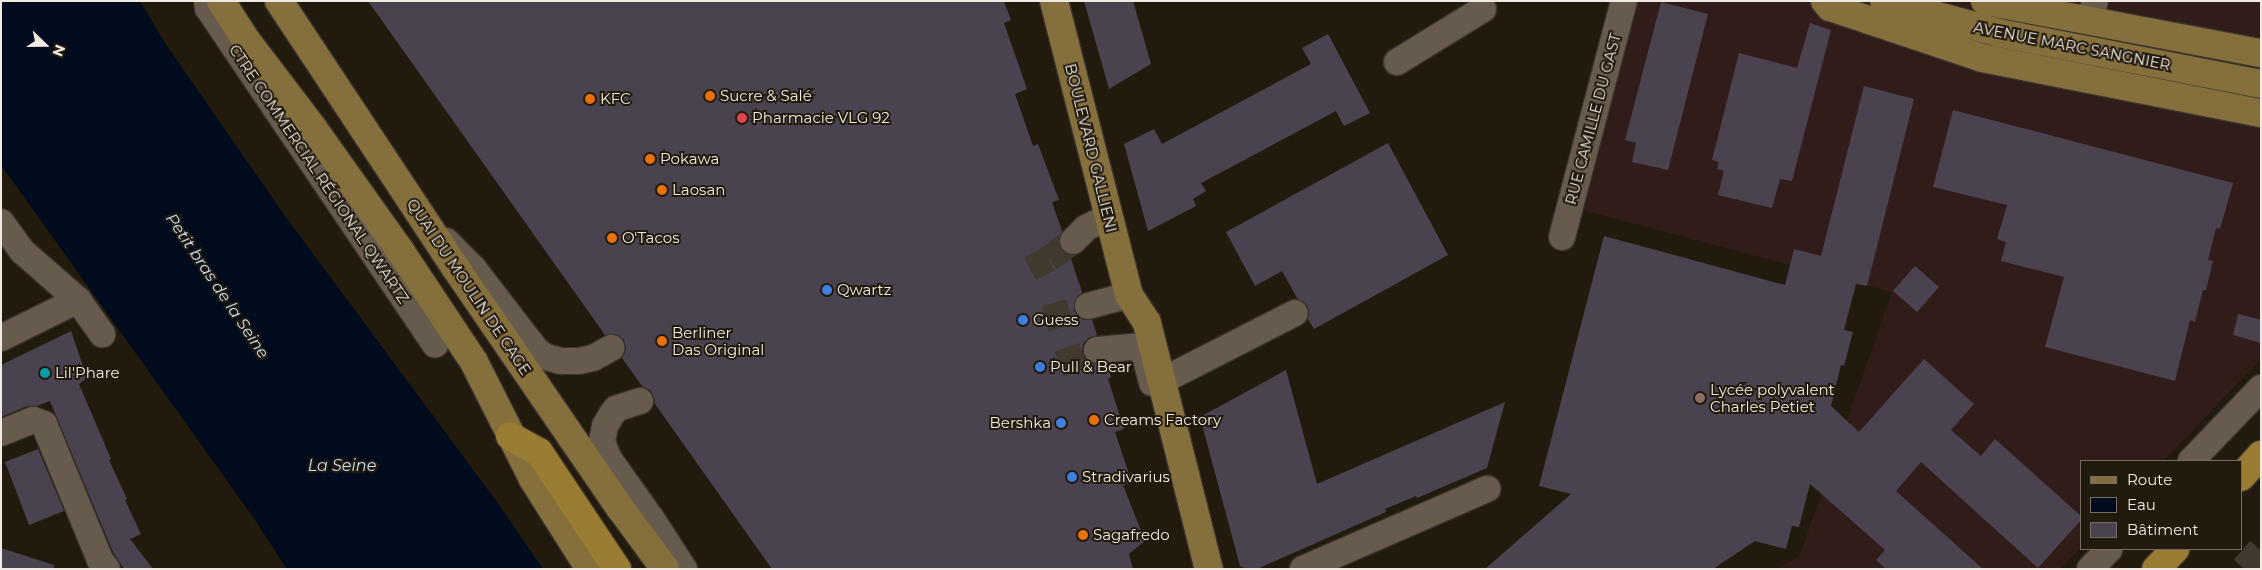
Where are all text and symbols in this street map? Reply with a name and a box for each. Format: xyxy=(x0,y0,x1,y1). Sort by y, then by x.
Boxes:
street label: AVENUE MARC SANGNIER xyxy=(1972,18,2172,74)
north arrow xyxy=(20,20,70,70)
street label: RUE CAMILLE DU GAST xyxy=(1561,31,1625,207)
street label: CTRE COMMERCIAL RÉGIONAL QWARTZ xyxy=(225,41,413,307)
text: N xyxy=(48,42,69,59)
street label: BOULEVARD GALLIENI xyxy=(1061,62,1121,234)
place label: Sucre & Salé xyxy=(720,87,812,105)
place label: KFC xyxy=(600,90,631,108)
marker: Sucre & Salé xyxy=(704,90,716,102)
marker: KFC xyxy=(584,93,596,105)
place label: Pharmacie VLG 92 xyxy=(752,109,890,127)
marker: Pharmacie VLG 92 xyxy=(736,112,748,124)
place label: Pokawa xyxy=(660,150,719,168)
marker: Pokawa xyxy=(644,153,656,165)
place label: Laosan xyxy=(672,181,725,199)
marker: Laosan xyxy=(656,184,668,196)
street label: QUAI DU MOULIN DE CAGE xyxy=(403,195,535,379)
water label: Petit bras de la Seine xyxy=(161,210,273,362)
place label: O'Tacos xyxy=(622,229,679,247)
marker: O'Tacos xyxy=(606,232,618,244)
place label: Qwartz xyxy=(837,281,891,299)
marker: Qwartz xyxy=(821,284,833,296)
place label: Guess xyxy=(1033,311,1078,329)
marker: Guess xyxy=(1017,314,1029,326)
place label: Berliner Das Original xyxy=(672,323,764,358)
marker: Berliner Das Original xyxy=(656,335,668,347)
place label: Pull & Bear xyxy=(1050,358,1132,376)
marker: Pull & Bear xyxy=(1034,361,1046,373)
place label: Lil'Phare xyxy=(55,364,120,382)
marker: Lil'Phare xyxy=(39,367,51,379)
place label: Lycée polyvalent Charles Petiet xyxy=(1710,380,1835,415)
marker: Lycée polyvalent Charles Petiet xyxy=(1694,392,1706,404)
place label: Creams Factory xyxy=(1104,411,1221,429)
place label: Bershka xyxy=(990,414,1051,432)
marker: Creams Factory xyxy=(1088,414,1100,426)
marker: Bershka xyxy=(1055,417,1067,429)
water label: La Seine xyxy=(308,456,376,476)
legend xyxy=(2080,460,2242,550)
place label: Stradivarius xyxy=(1082,468,1170,486)
text: Route xyxy=(2127,470,2172,489)
marker: Stradivarius xyxy=(1066,471,1078,483)
text: Eau xyxy=(2127,495,2156,514)
text: Bâtiment xyxy=(2127,520,2199,539)
place label: Sagafredo xyxy=(1093,526,1170,544)
marker: Sagafredo xyxy=(1077,529,1089,541)

